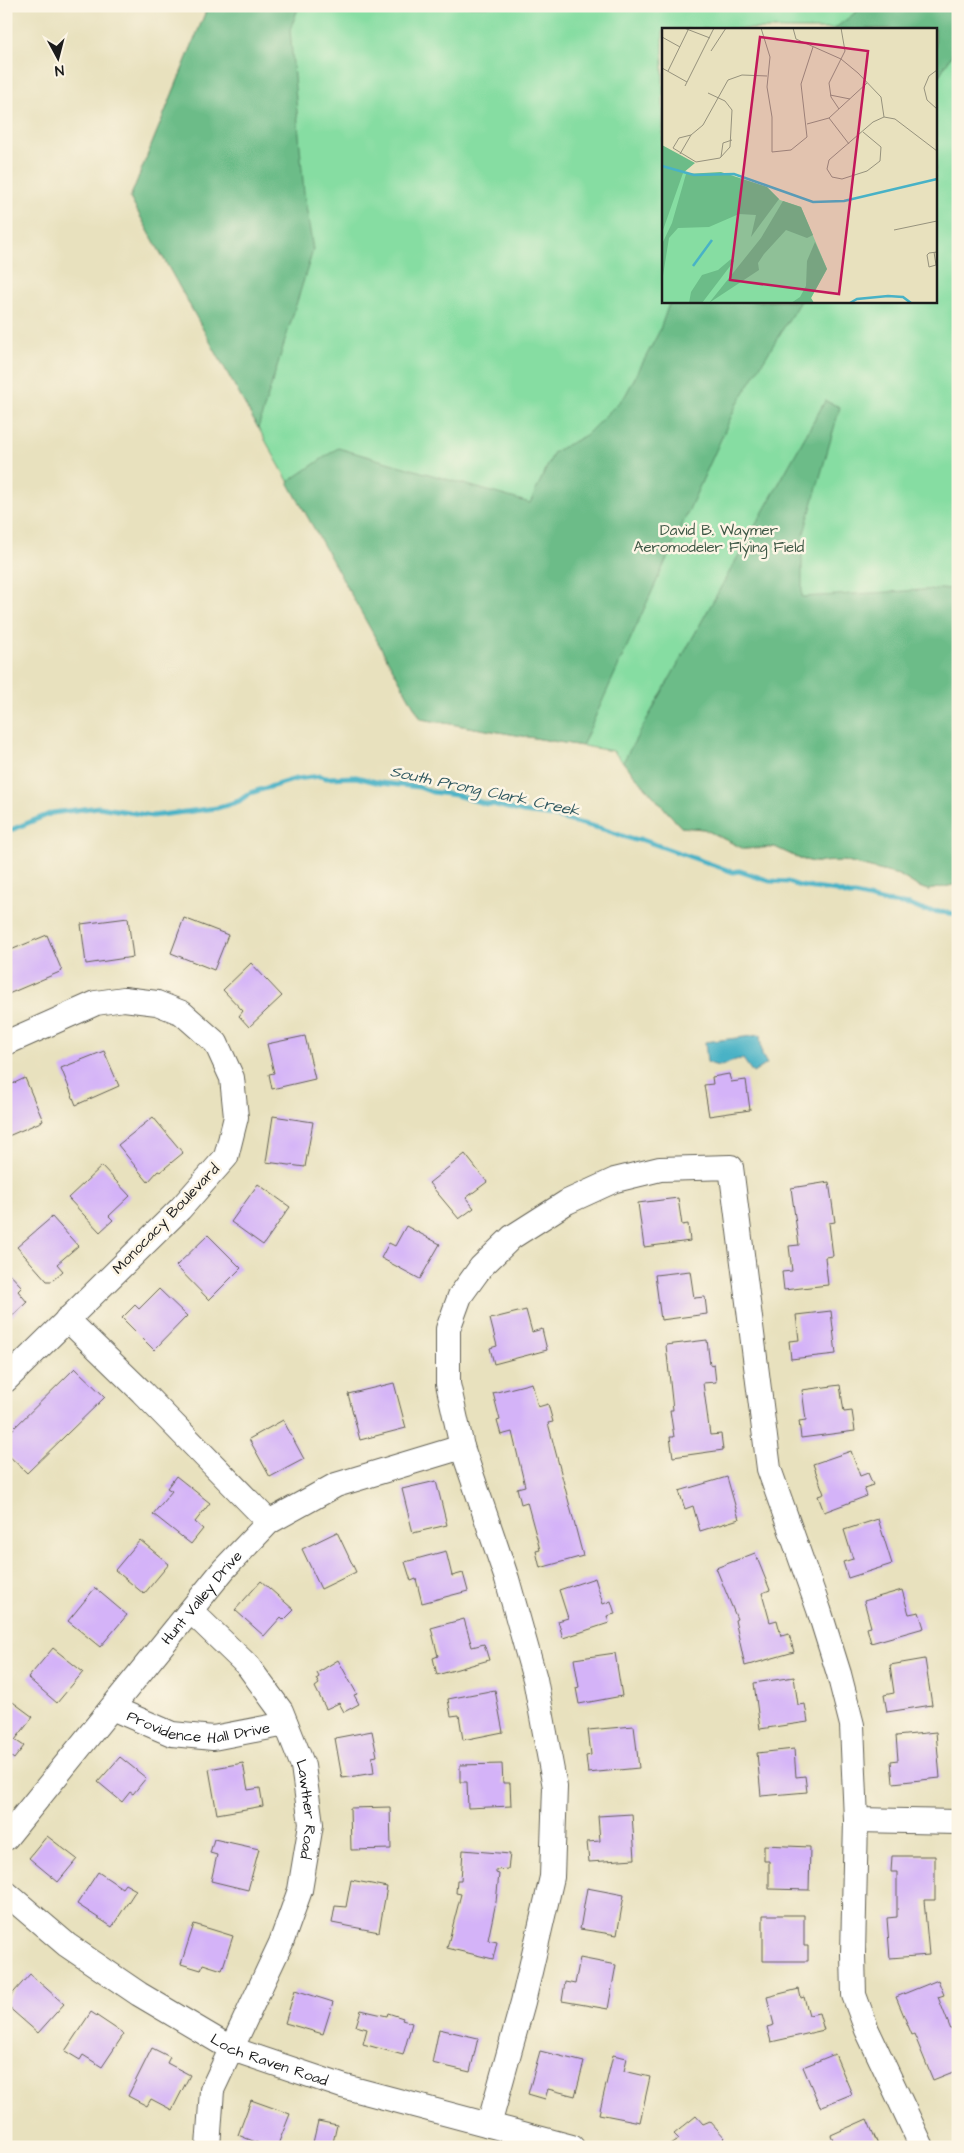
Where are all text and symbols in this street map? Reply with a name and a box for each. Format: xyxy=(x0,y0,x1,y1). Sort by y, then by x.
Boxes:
inset map xyxy=(662,28,936,302)
north arrow xyxy=(32,32,82,82)
text: N xyxy=(54,59,65,80)
park label: David B. Waymer Aeromodeler Flying Field xyxy=(634,520,805,559)
water label: South Prong Clark Creek xyxy=(388,760,583,823)
street label: Monocacy Boulevard xyxy=(108,1159,225,1280)
street label: Hunt Valley Drive xyxy=(156,1546,247,1649)
street label: Providence Hall Drive xyxy=(124,1705,272,1749)
street label: Lawther Road xyxy=(291,1756,322,1861)
street label: Loch Raven Road xyxy=(207,2028,331,2091)

